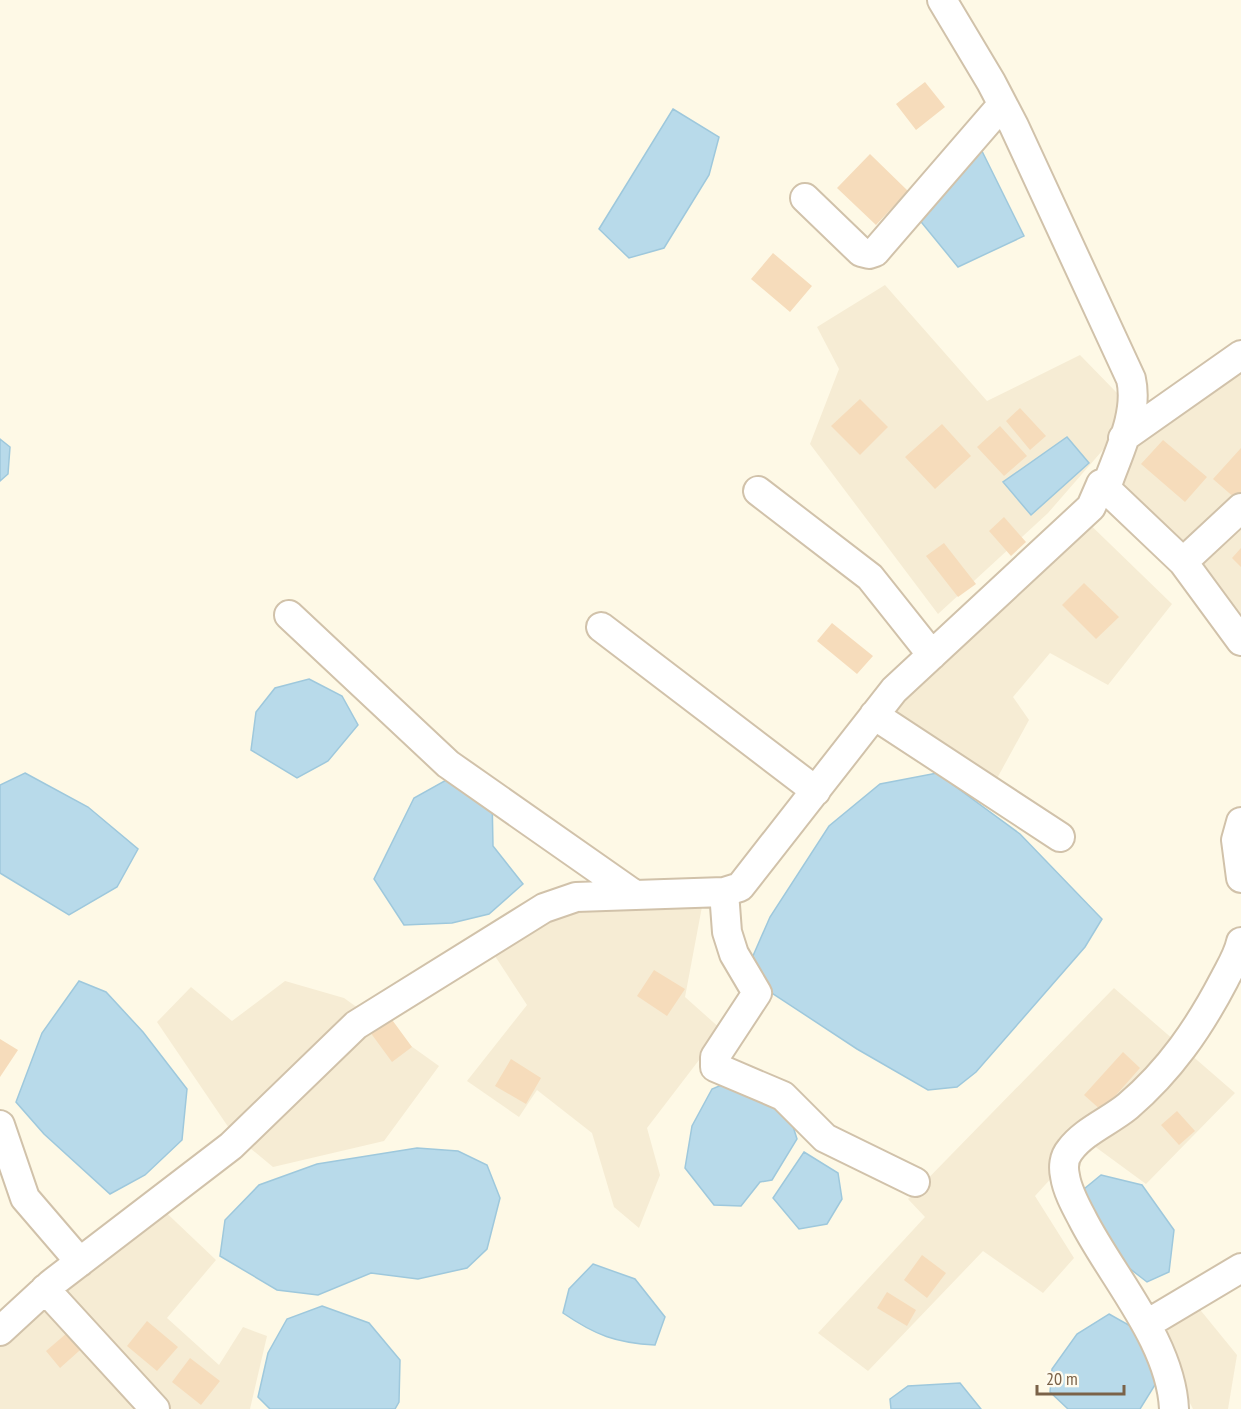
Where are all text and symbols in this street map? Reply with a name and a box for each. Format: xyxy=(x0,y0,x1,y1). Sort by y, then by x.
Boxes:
scale bar xyxy=(1037,1358,1124,1396)
text: 20 m xyxy=(1046,1367,1078,1390)

